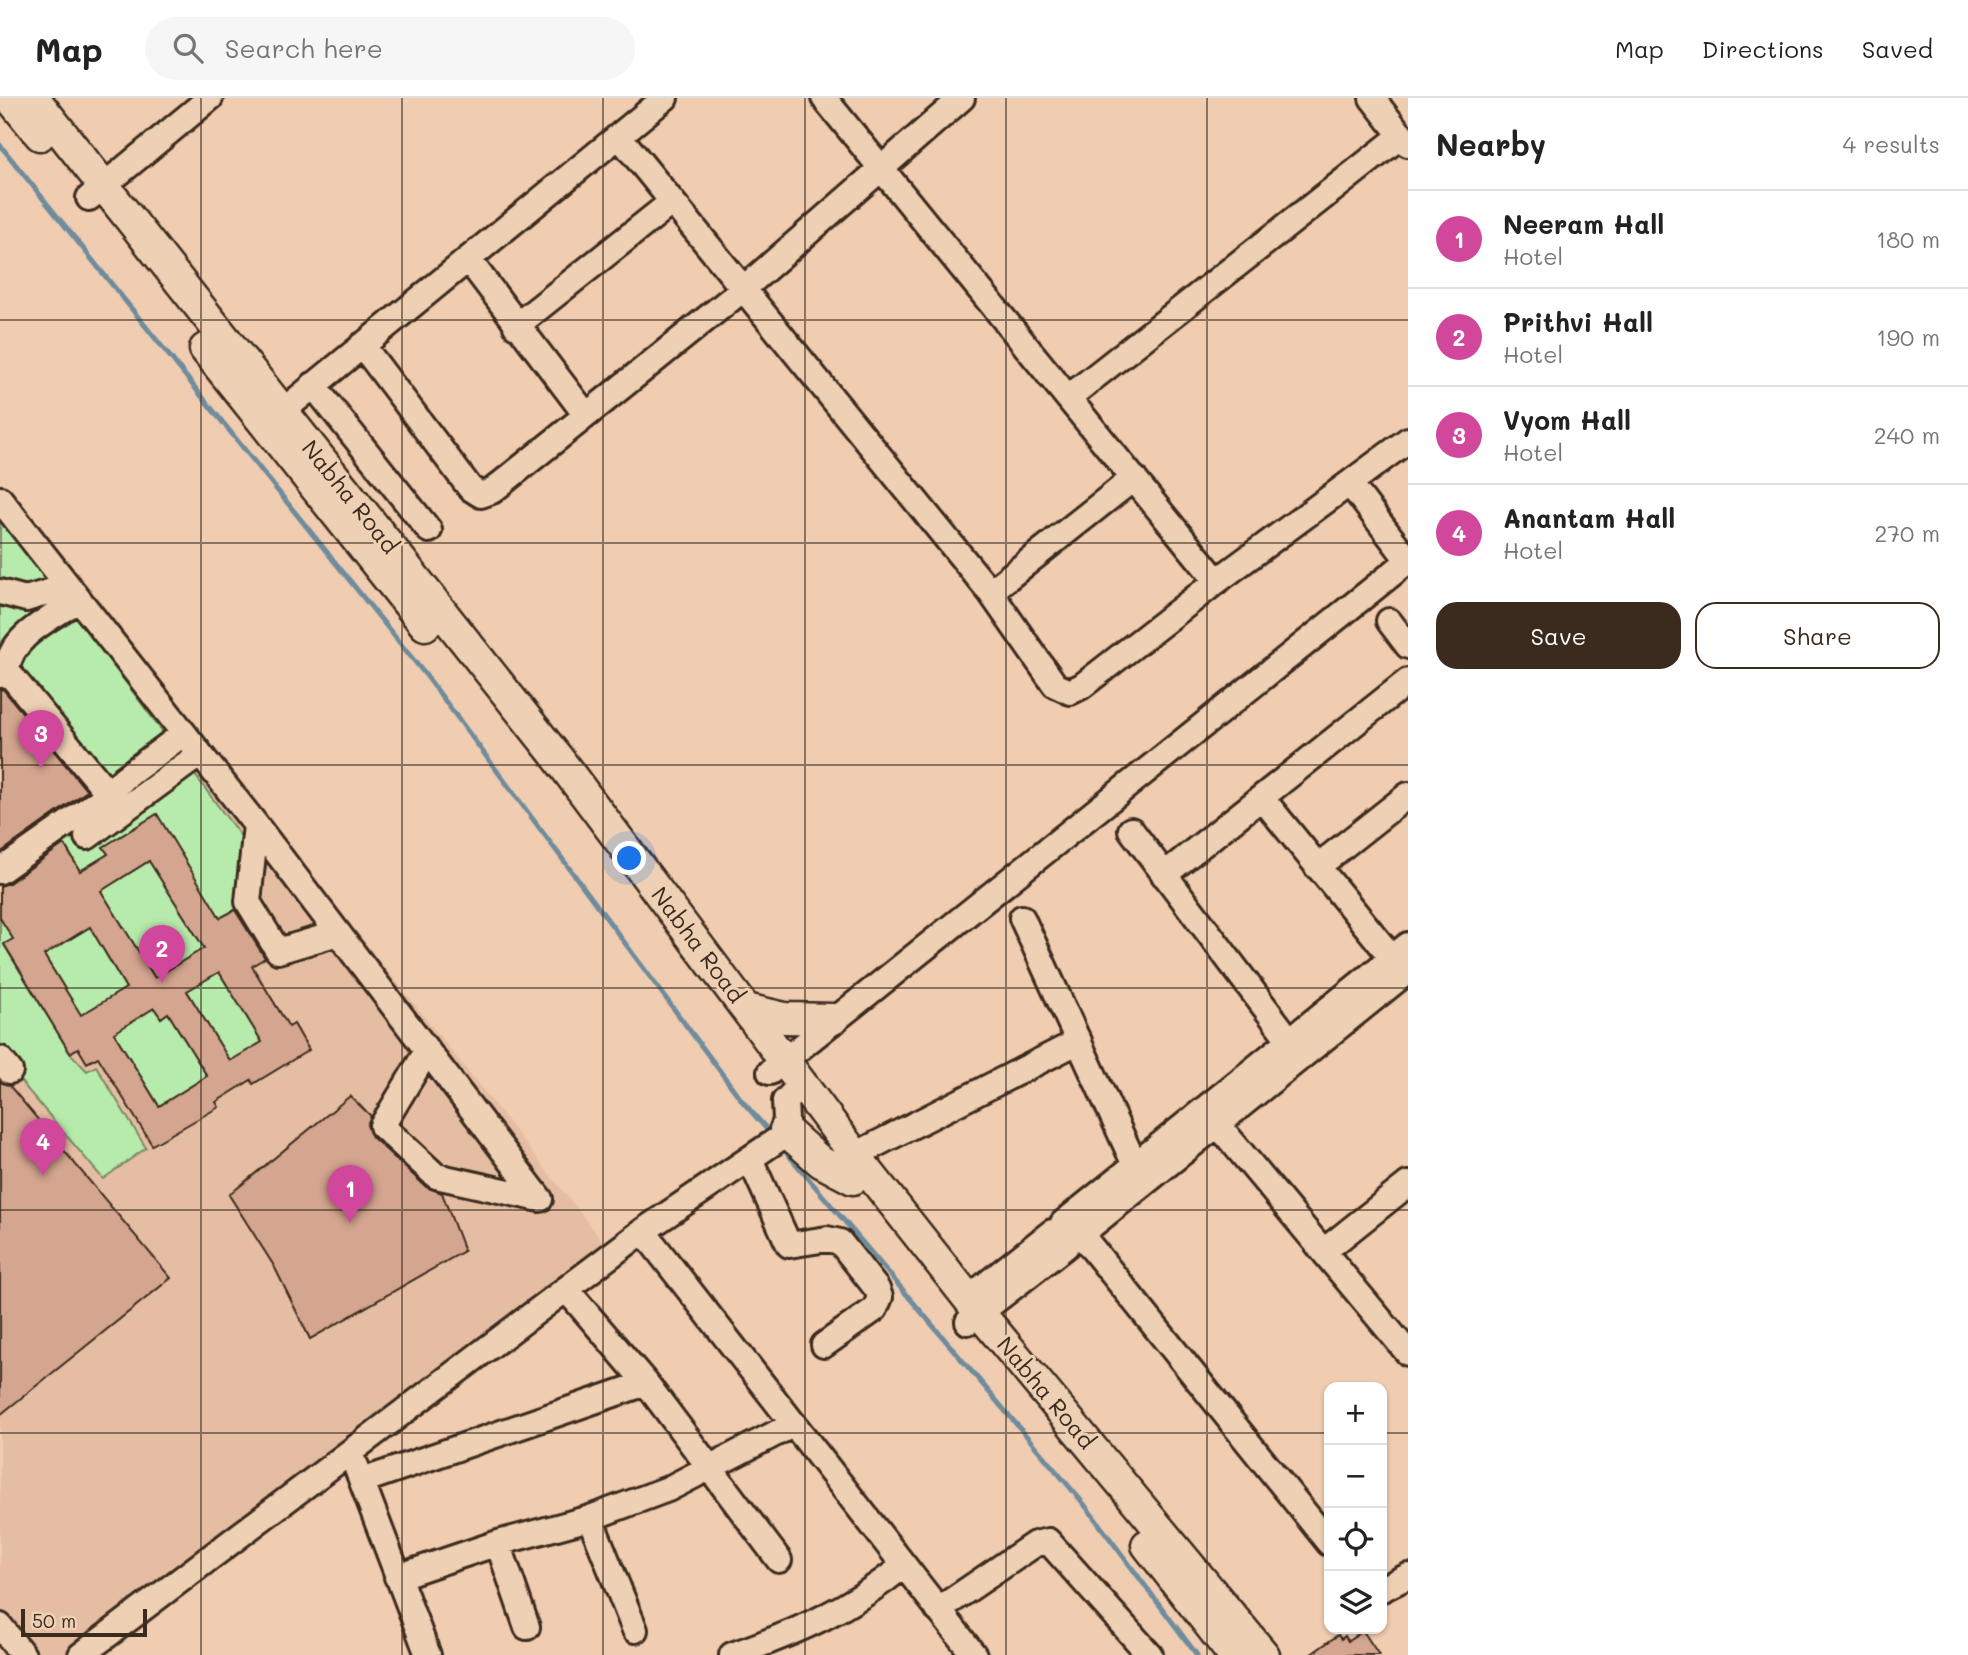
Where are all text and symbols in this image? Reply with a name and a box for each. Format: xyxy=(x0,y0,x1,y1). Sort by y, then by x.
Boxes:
search box xyxy=(145,17,635,80)
text: Map xyxy=(35,27,103,70)
icon: search xyxy=(169,29,207,67)
text: Search here xyxy=(225,31,383,65)
text: Map xyxy=(1615,33,1664,64)
text: Directions xyxy=(1702,33,1824,64)
text: Saved xyxy=(1862,33,1933,64)
text: Nearby xyxy=(1436,124,1546,164)
text: 4 results xyxy=(1843,129,1940,159)
text: Neeram Hall xyxy=(1503,207,1664,241)
text: 1 xyxy=(1454,224,1464,254)
text: 180 m xyxy=(1876,224,1940,254)
text: Hotel xyxy=(1503,241,1563,271)
text: Prithvi Hall xyxy=(1503,305,1653,339)
text: 2 xyxy=(1453,322,1465,352)
text: 190 m xyxy=(1876,322,1940,352)
text: Hotel xyxy=(1503,339,1563,369)
text: Vyom Hall xyxy=(1503,403,1631,437)
text: 3 xyxy=(1452,420,1466,450)
text: 240 m xyxy=(1874,420,1940,450)
street label: Nabha Road xyxy=(296,433,406,559)
text: Hotel xyxy=(1503,437,1563,467)
text: Anantam Hall xyxy=(1503,501,1675,535)
text: 4 xyxy=(1452,518,1466,548)
text: 270 m xyxy=(1875,518,1940,548)
text: Hotel xyxy=(1503,535,1563,565)
button: Save xyxy=(1436,602,1681,669)
button: Share xyxy=(1695,602,1940,669)
pin: 3 xyxy=(18,710,64,768)
your location xyxy=(612,841,646,875)
street label: Nabha Road xyxy=(645,880,752,1009)
pin: 2 xyxy=(139,925,185,983)
pin: 4 xyxy=(20,1118,66,1176)
pin: 1 xyxy=(327,1165,373,1223)
street label: Nabha Road xyxy=(991,1330,1103,1455)
map controls xyxy=(1324,1382,1387,1634)
button: + xyxy=(1324,1382,1387,1445)
button: − xyxy=(1324,1445,1387,1508)
button: locate xyxy=(1324,1508,1387,1571)
button: layers xyxy=(1324,1571,1387,1634)
scale bar xyxy=(21,1606,147,1638)
text: 50 m xyxy=(32,1608,76,1633)

